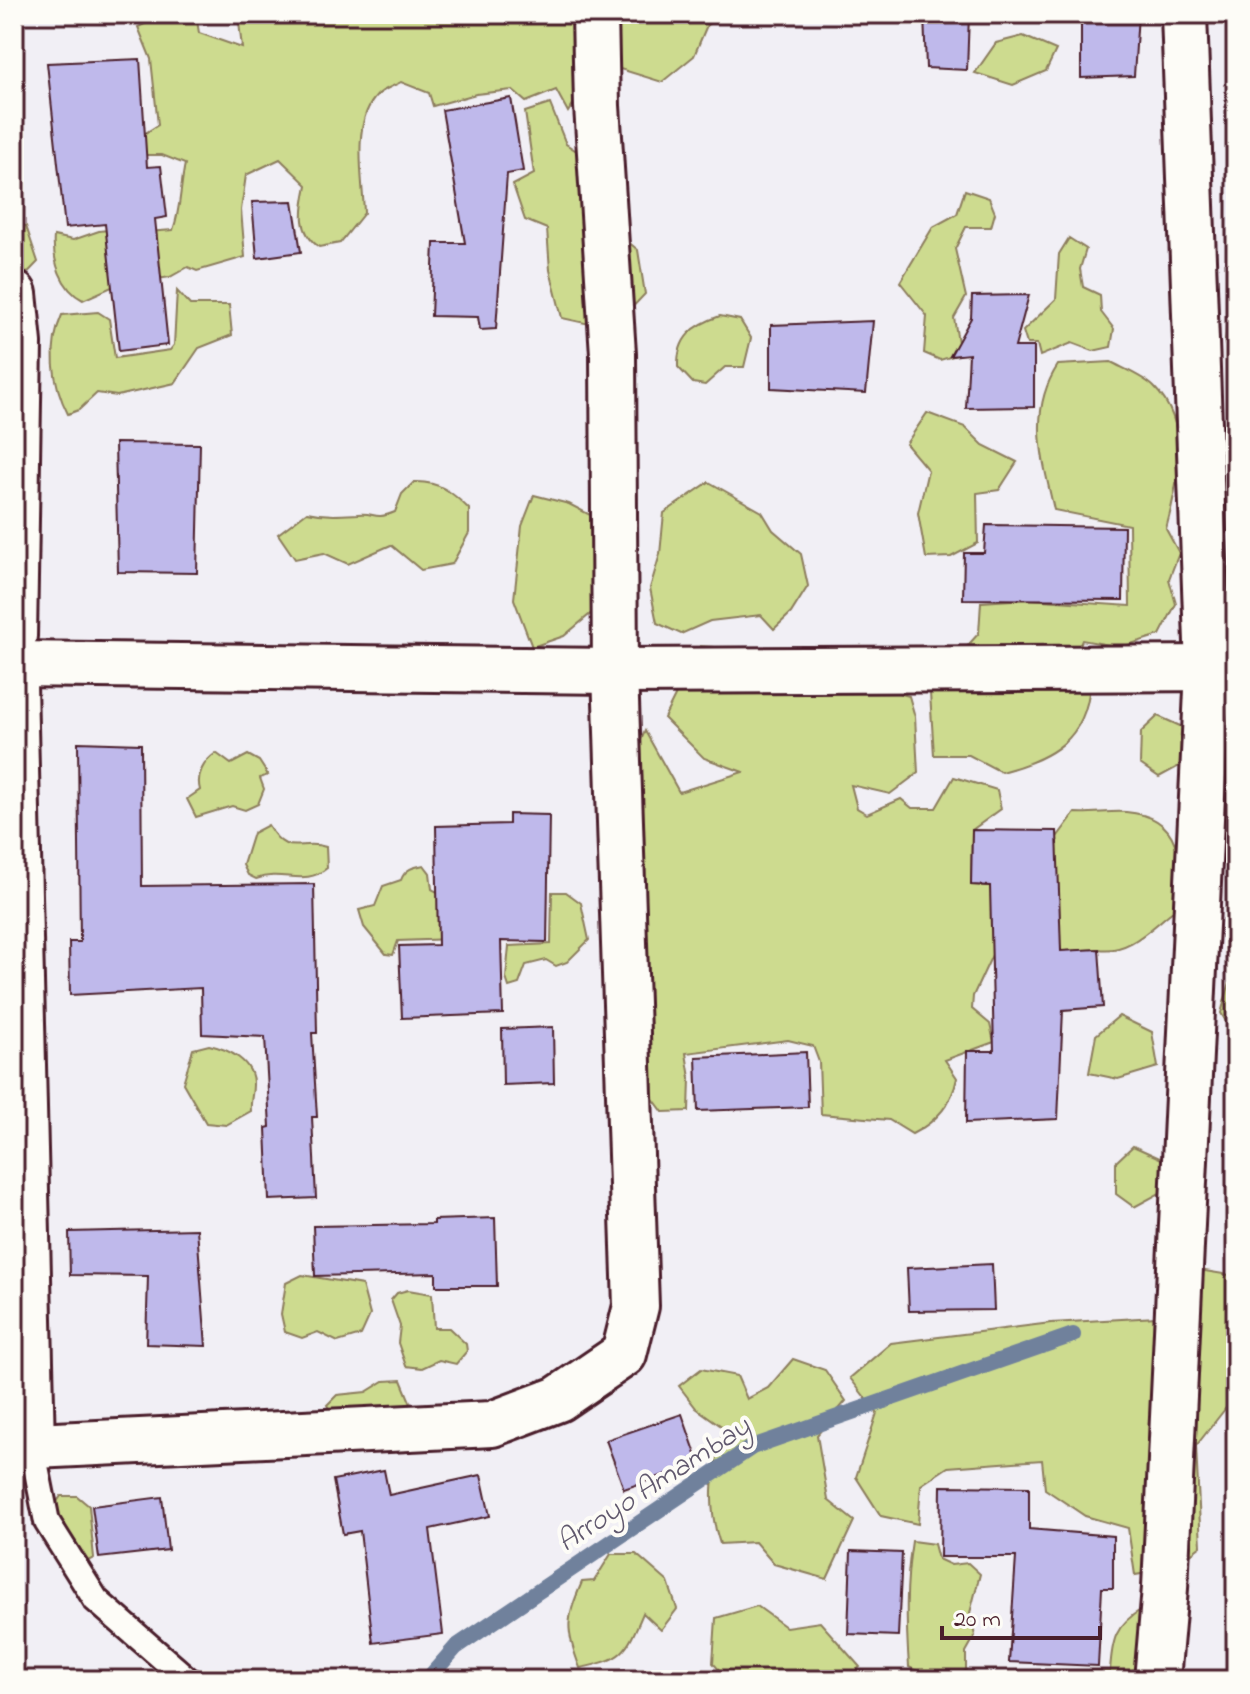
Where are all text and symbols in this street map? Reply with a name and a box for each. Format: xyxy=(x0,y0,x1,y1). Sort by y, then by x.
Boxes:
water label: Arroyo Amambay xyxy=(549,1406,761,1565)
scale bar xyxy=(942,1590,1100,1640)
text: 20 m xyxy=(954,1603,1001,1638)

